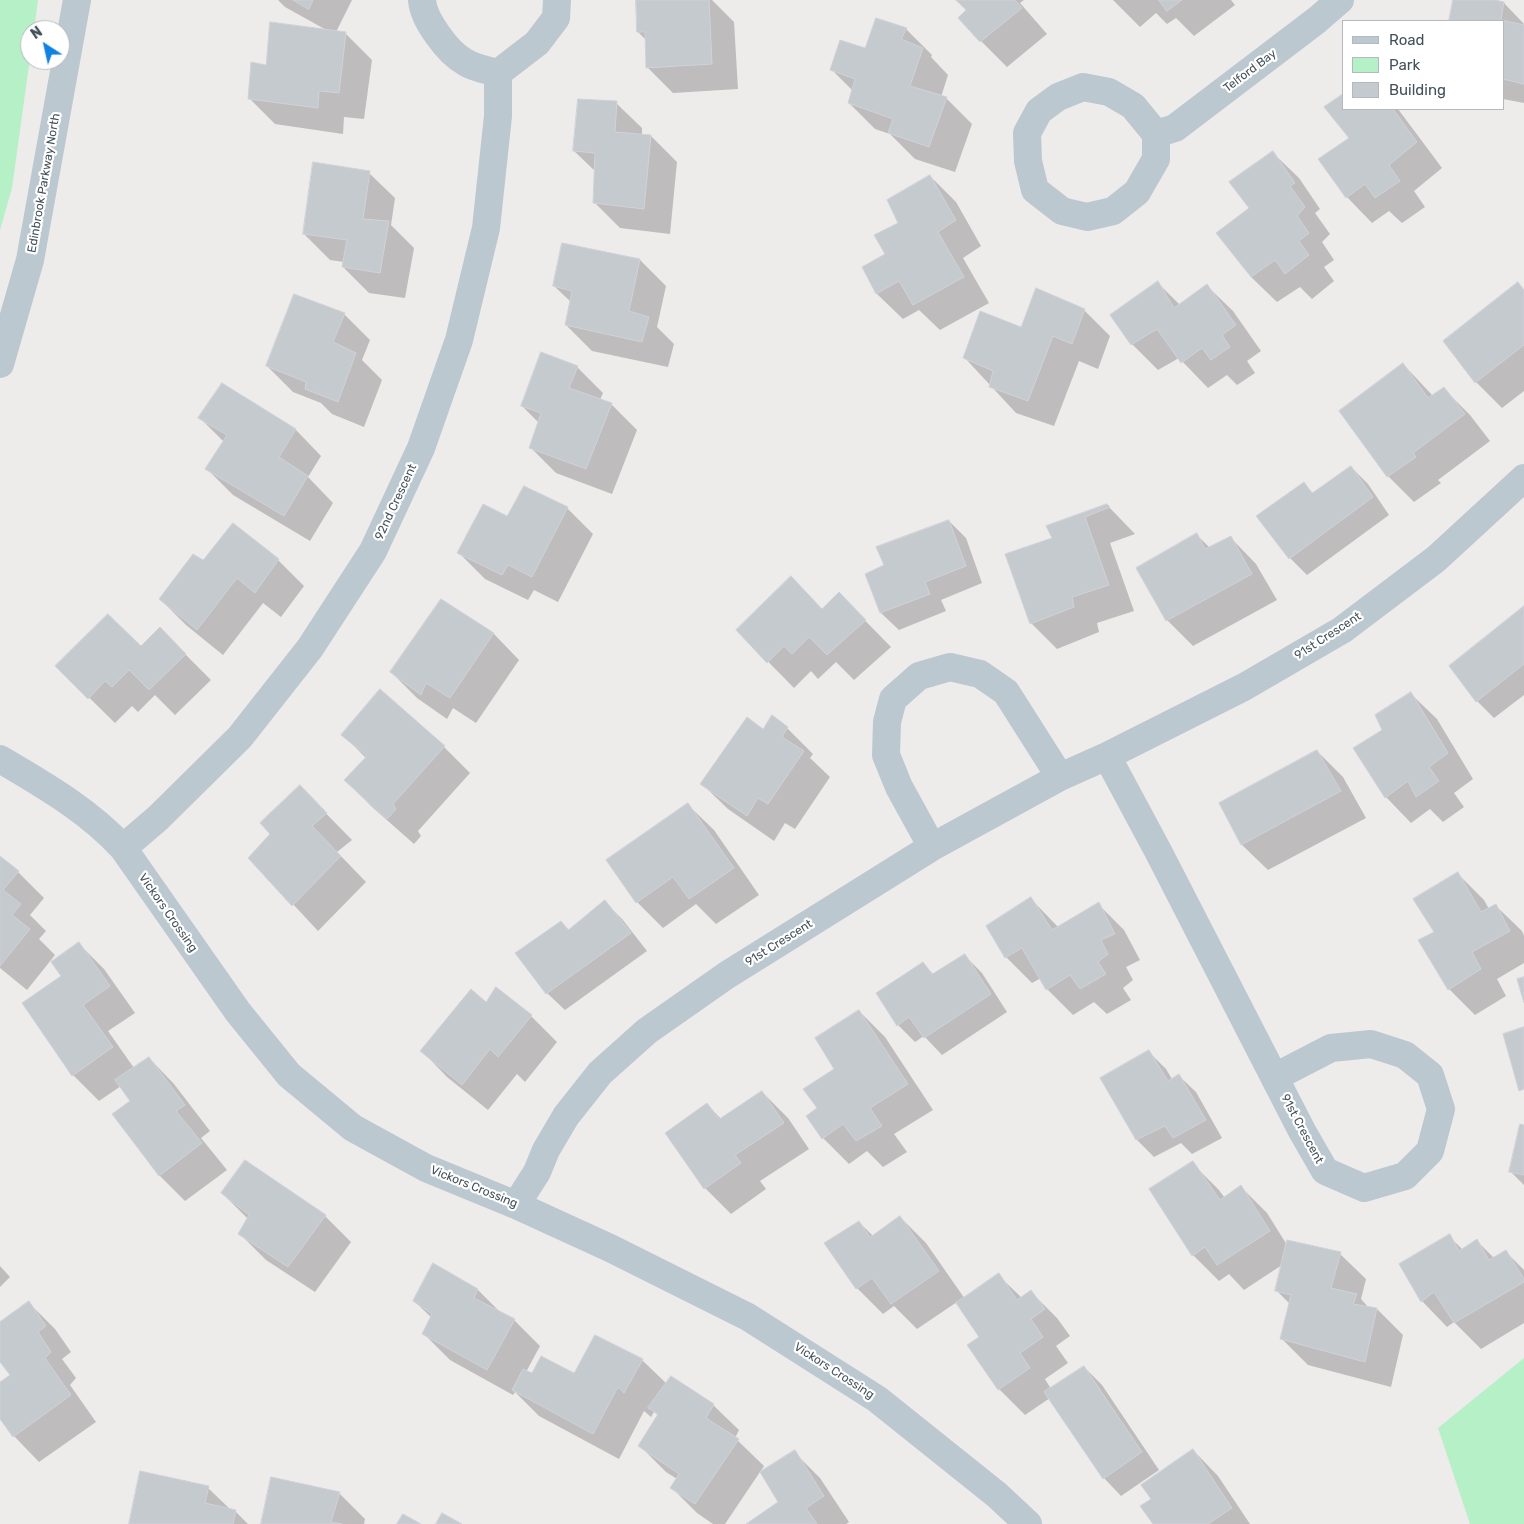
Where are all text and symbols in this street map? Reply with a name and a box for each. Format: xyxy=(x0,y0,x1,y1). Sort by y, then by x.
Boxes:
north arrow xyxy=(20,20,70,70)
legend xyxy=(1342,20,1504,110)
text: N xyxy=(28,23,46,43)
text: Road xyxy=(1389,31,1425,49)
street label: Telford Bay xyxy=(1221,46,1279,96)
text: Park xyxy=(1389,56,1420,74)
text: Building xyxy=(1389,81,1446,99)
street label: Edinbrook Parkway North xyxy=(25,112,63,254)
street label: 92nd Crescent xyxy=(372,462,420,542)
street label: 91st Crescent xyxy=(1292,609,1364,663)
street label: Vickors Crossing xyxy=(136,871,200,955)
street label: 91st Crescent xyxy=(743,917,815,969)
street label: 91st Crescent xyxy=(1278,1092,1326,1166)
street label: Vickors Crossing xyxy=(428,1163,520,1211)
street label: Vickors Crossing xyxy=(791,1340,877,1402)

